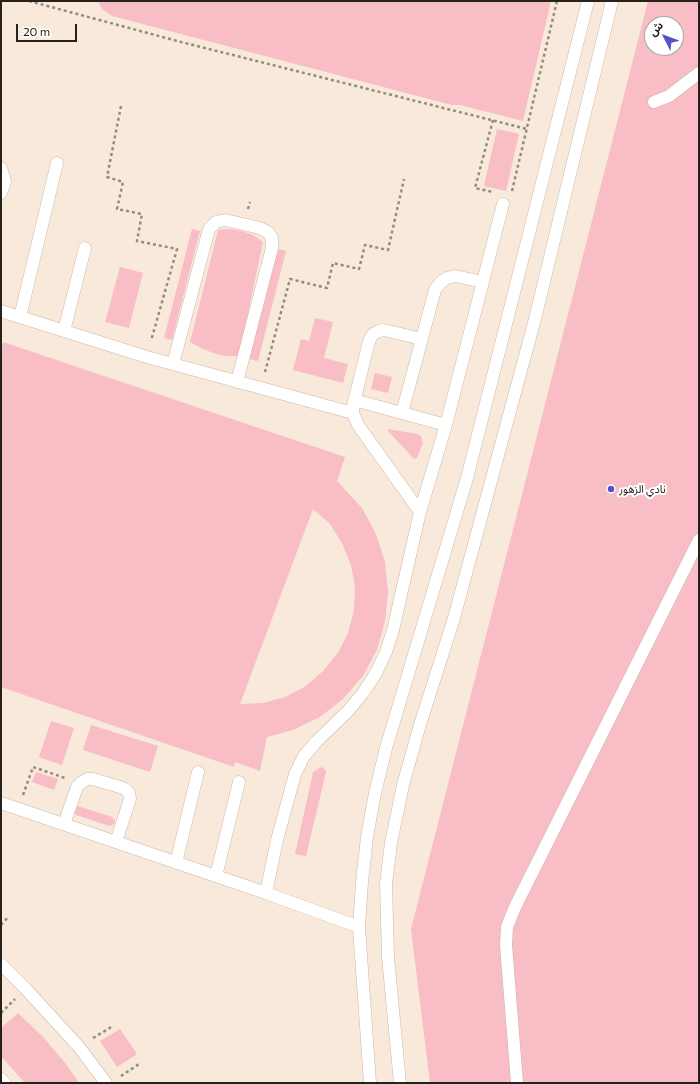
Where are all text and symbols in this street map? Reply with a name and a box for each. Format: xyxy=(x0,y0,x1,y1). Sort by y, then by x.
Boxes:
scale bar xyxy=(18,16,79,42)
north arrow xyxy=(644,16,684,56)
text: ش xyxy=(646,18,665,38)
text: 20 m xyxy=(23,24,50,38)
place label: نادي الزهور xyxy=(619,482,666,496)
marker: نادي الزهور xyxy=(606,484,616,494)

